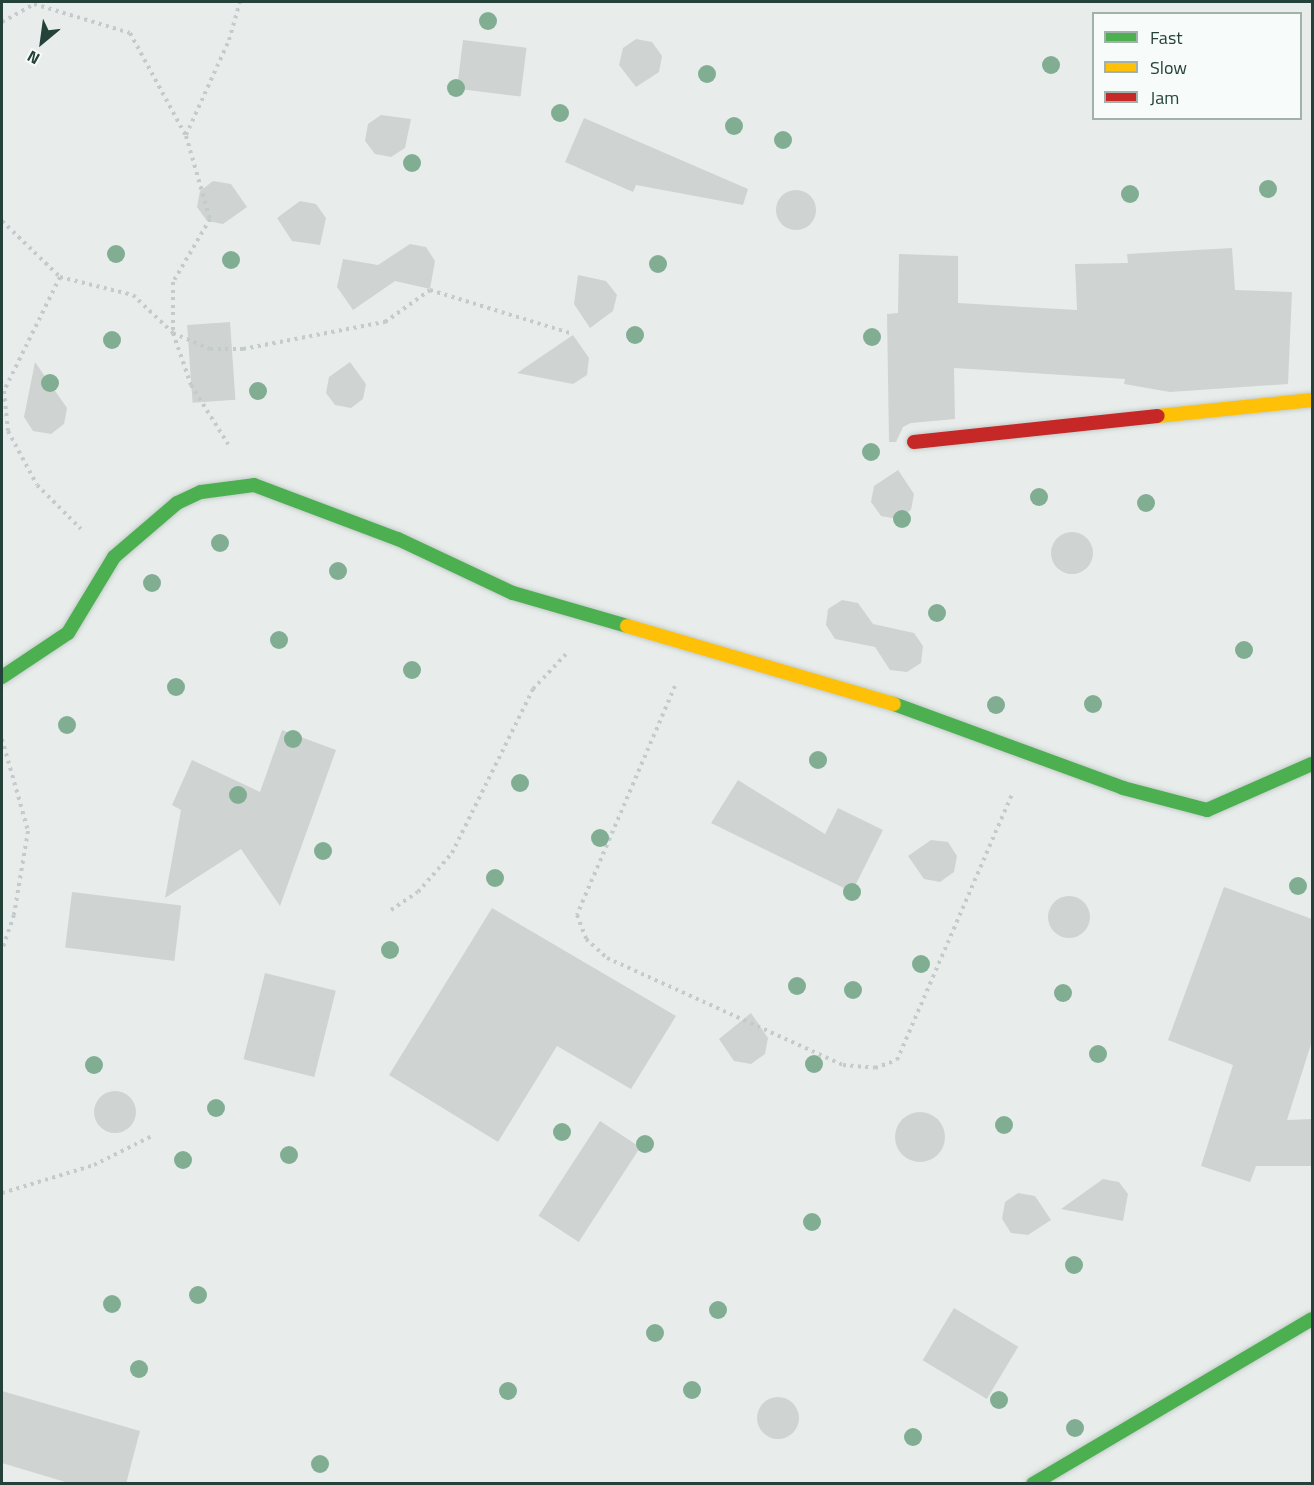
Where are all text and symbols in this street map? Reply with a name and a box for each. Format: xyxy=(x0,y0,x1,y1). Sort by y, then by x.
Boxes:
north arrow xyxy=(12,12,72,72)
legend xyxy=(1092,12,1302,120)
text: Fast xyxy=(1150,24,1183,51)
text: N xyxy=(23,45,44,71)
text: Slow xyxy=(1150,54,1187,81)
text: Jam xyxy=(1150,84,1179,111)

